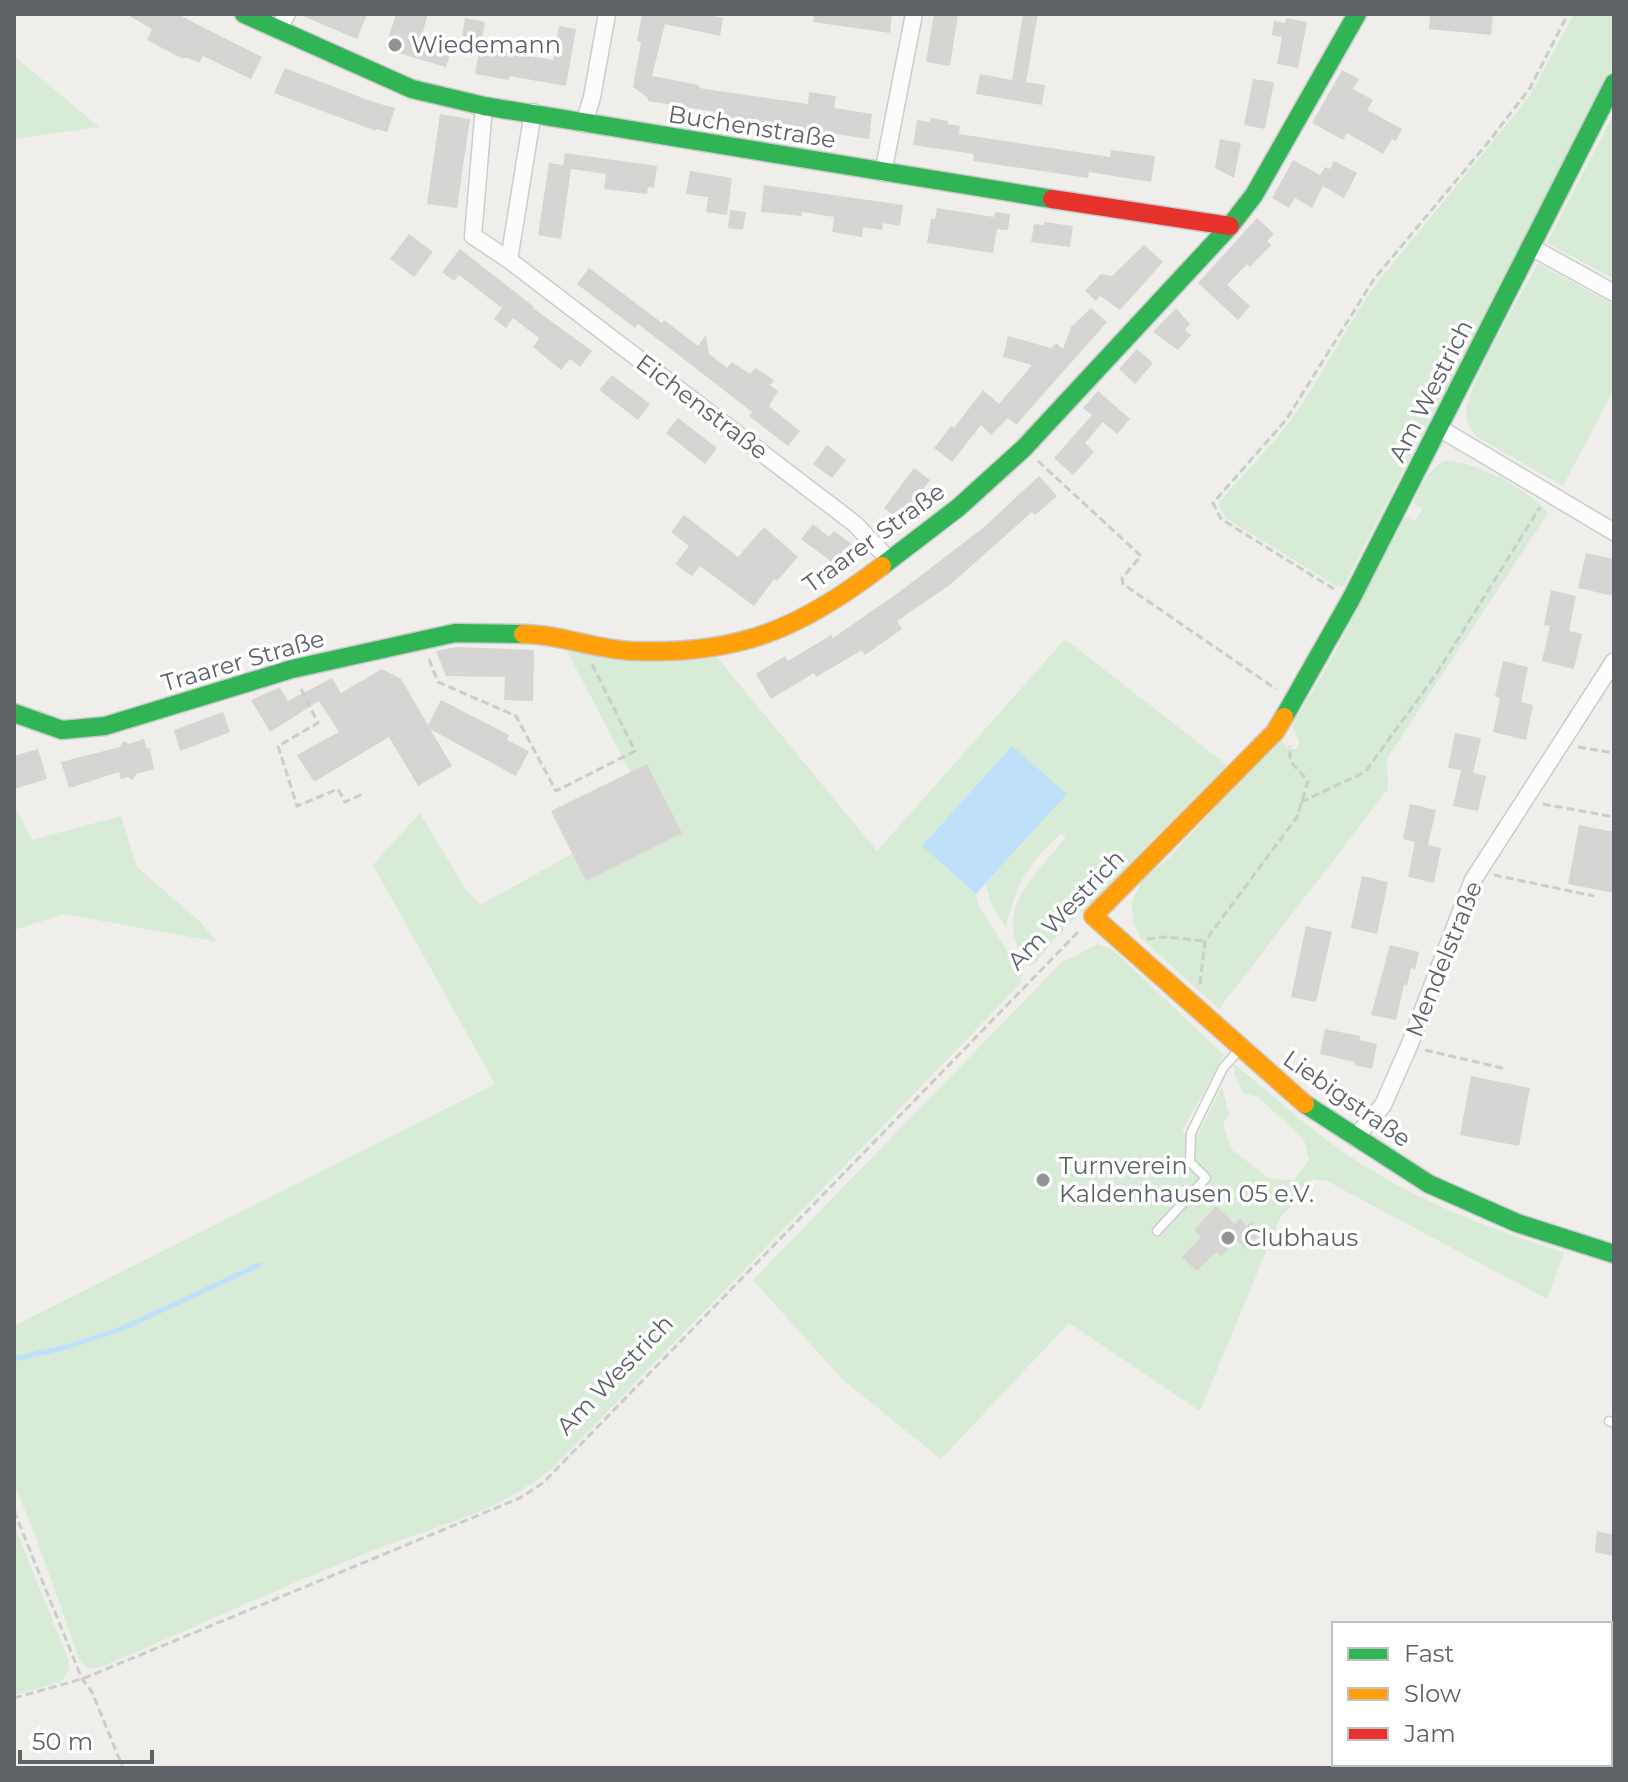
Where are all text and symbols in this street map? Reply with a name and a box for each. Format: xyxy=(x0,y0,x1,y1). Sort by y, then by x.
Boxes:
place label: Wiedemann xyxy=(411,30,561,59)
marker: Wiedemann xyxy=(386,36,404,54)
street label: Buchenstraße xyxy=(666,99,838,154)
street label: Am Westrich xyxy=(1382,315,1479,467)
street label: Eichenstraße xyxy=(631,348,774,466)
street label: Traarer Straße xyxy=(797,476,950,599)
street label: Traarer Straße xyxy=(158,623,328,698)
street label: Am Westrich xyxy=(1001,844,1130,976)
street label: Mendelstraße xyxy=(1399,877,1488,1041)
street label: Liebigstraße xyxy=(1278,1044,1417,1153)
place label: Turnverein Kaldenhausen 05 e.V. xyxy=(1059,1151,1314,1208)
marker: Turnverein Kaldenhausen 05 e.V. xyxy=(1034,1171,1052,1189)
place label: Clubhaus xyxy=(1244,1223,1358,1252)
marker: Clubhaus xyxy=(1219,1229,1237,1247)
street label: Am Westrich xyxy=(550,1309,679,1441)
legend xyxy=(1332,1622,1612,1766)
text: Fast xyxy=(1404,1639,1455,1668)
text: Slow xyxy=(1404,1679,1461,1708)
scale bar xyxy=(20,1714,152,1764)
text: Jam xyxy=(1403,1719,1456,1748)
text: 50 m xyxy=(32,1727,93,1756)

